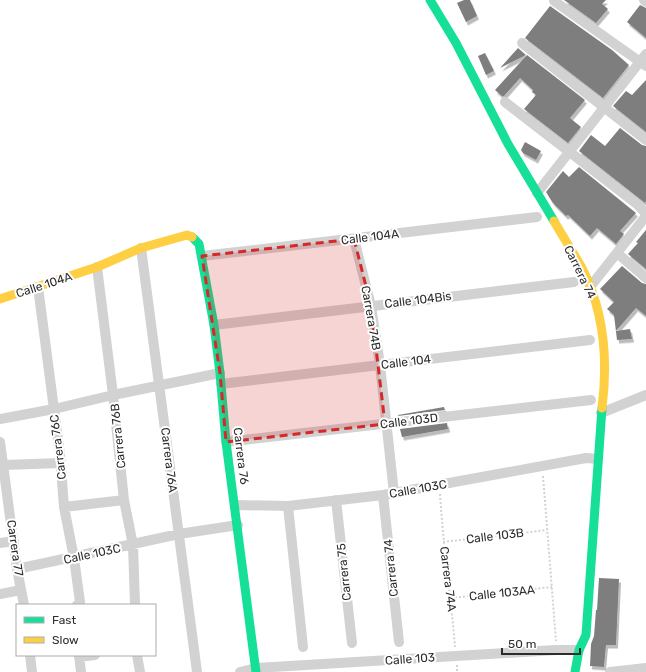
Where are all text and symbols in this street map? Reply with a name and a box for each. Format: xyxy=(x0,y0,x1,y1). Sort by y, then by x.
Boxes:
street label: Calle 104A xyxy=(340,226,400,248)
street label: Carrera 74 xyxy=(561,243,599,301)
street label: Calle 104A xyxy=(14,269,74,301)
street label: Carrera 74B xyxy=(358,284,384,352)
street label: Calle 104Bis xyxy=(384,289,452,311)
street label: Calle 104 xyxy=(380,352,432,372)
street label: Carrera 76B xyxy=(108,403,128,469)
street label: Calle 103D xyxy=(379,410,439,432)
street label: Carrera 76C xyxy=(47,414,69,480)
street label: Carrera 76A xyxy=(158,427,180,493)
street label: Carrera 76 xyxy=(231,427,251,485)
street label: Calle 103C xyxy=(388,477,448,501)
street label: Carrera 77 xyxy=(4,519,26,577)
street label: Calle 103B xyxy=(465,526,525,546)
street label: Carrera 74 xyxy=(381,538,401,597)
street label: Calle 103C xyxy=(62,541,122,567)
street label: Carrera 75 xyxy=(334,543,354,601)
street label: Carrera 74A xyxy=(437,546,459,612)
street label: Calle 103AA xyxy=(468,583,536,603)
legend xyxy=(16,604,156,656)
text: Fast xyxy=(52,613,76,627)
scale bar xyxy=(502,630,580,656)
text: Slow xyxy=(52,633,79,647)
text: 50 m xyxy=(508,637,536,651)
street label: Calle 103 xyxy=(385,650,435,668)

